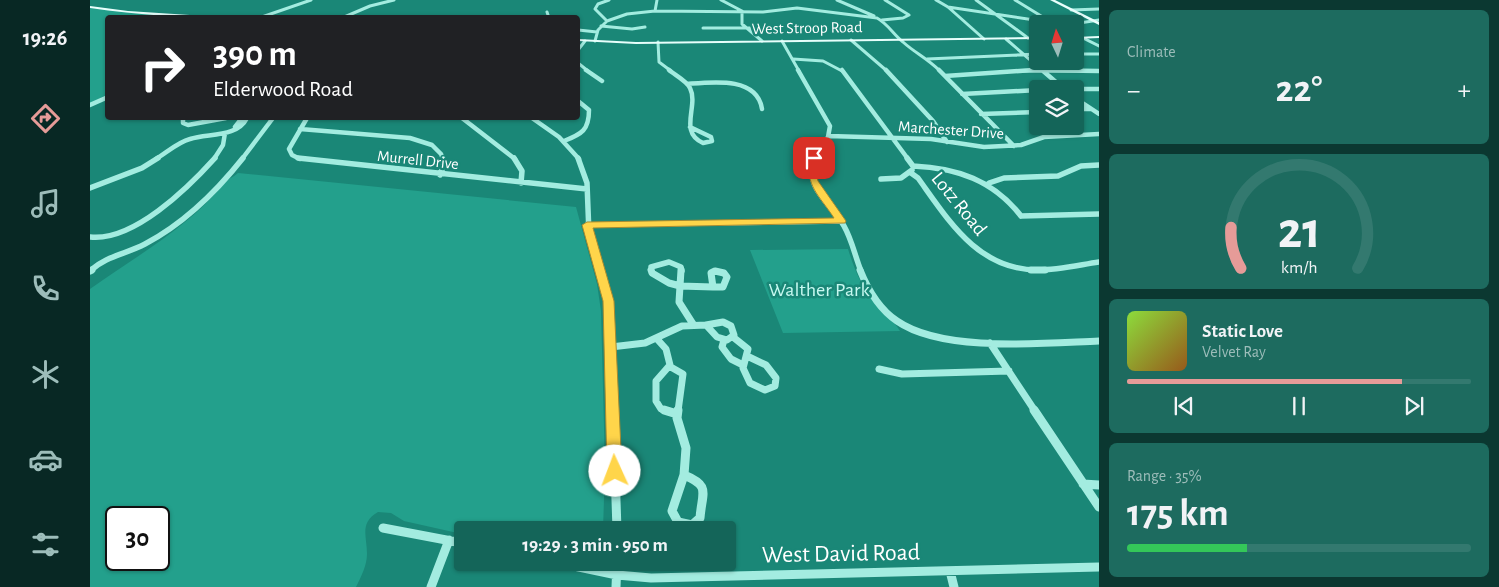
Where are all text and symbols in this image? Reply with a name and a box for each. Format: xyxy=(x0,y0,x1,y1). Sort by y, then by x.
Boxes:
north arrow xyxy=(1029,15,1084,70)
map controls xyxy=(1029,15,1084,135)
street label: West Stroop Road xyxy=(751,19,863,37)
text: 19:26 xyxy=(23,27,67,49)
icon: right xyxy=(130,35,195,100)
text: 390 m xyxy=(213,37,297,72)
text: Climate xyxy=(1127,44,1176,60)
text: 22° xyxy=(1276,71,1322,109)
text: − xyxy=(1127,77,1140,105)
text: + xyxy=(1458,77,1471,105)
text: Elderwood Road xyxy=(213,78,353,100)
button: layers xyxy=(1029,80,1084,135)
icon: directions xyxy=(28,101,63,136)
street label: Marchester Drive xyxy=(898,118,1004,142)
pin xyxy=(793,137,835,179)
icon: arrive xyxy=(800,144,828,172)
street label: Murrell Drive xyxy=(376,148,460,172)
street label: Lotz Road xyxy=(927,168,991,240)
icon: music xyxy=(28,186,63,221)
text: 21 xyxy=(1277,205,1321,257)
text: km/h xyxy=(1281,259,1317,277)
icon: phone xyxy=(28,271,63,306)
park label: Walther Park xyxy=(768,280,870,300)
text: Static Love xyxy=(1202,322,1283,341)
text: Velvet Ray xyxy=(1202,344,1266,360)
icon: climate xyxy=(28,357,63,392)
icon: previous xyxy=(1170,392,1198,420)
icon: pause xyxy=(1285,392,1313,420)
icon: next xyxy=(1400,392,1428,420)
icon: car xyxy=(28,442,63,477)
position arrow xyxy=(588,444,640,496)
text: Range · 35% xyxy=(1127,468,1202,484)
text: 175 km xyxy=(1127,495,1229,533)
speed limit sign: 30 xyxy=(105,506,170,571)
icon: filters xyxy=(28,527,63,562)
text: 19:29 · 3 min · 950 m xyxy=(522,536,668,555)
street label: West David Road xyxy=(762,541,920,567)

